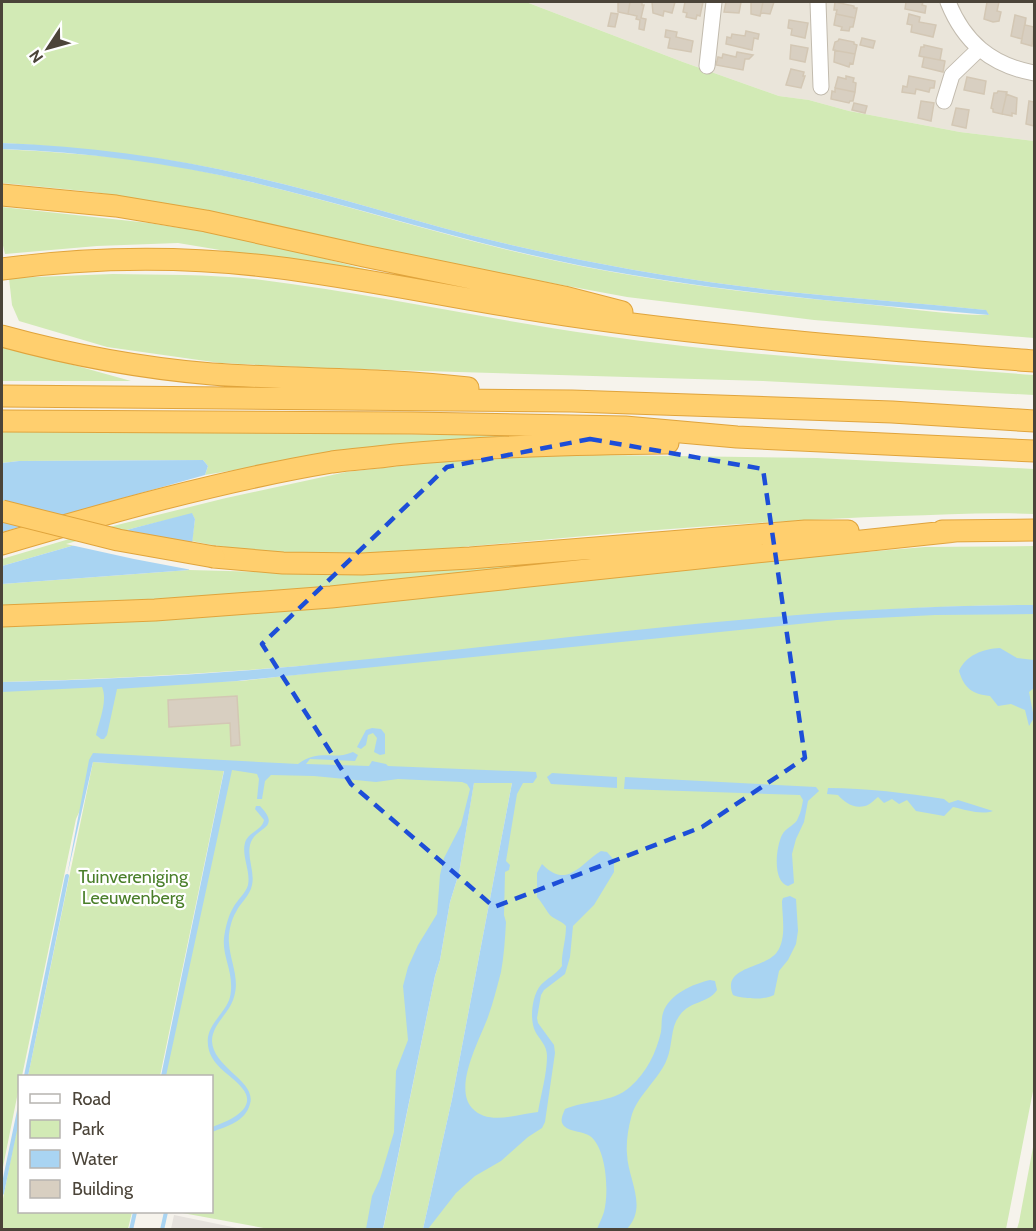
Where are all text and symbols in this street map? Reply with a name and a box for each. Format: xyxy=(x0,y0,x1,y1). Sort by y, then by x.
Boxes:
north arrow xyxy=(18,18,78,78)
text: N xyxy=(25,46,47,67)
park label: Tuinvereniging Leeuwenberg xyxy=(78,866,189,909)
legend xyxy=(18,1075,213,1213)
text: Road xyxy=(72,1088,111,1110)
text: Park xyxy=(72,1118,105,1140)
text: Water xyxy=(72,1148,118,1170)
text: Building xyxy=(72,1178,134,1200)

